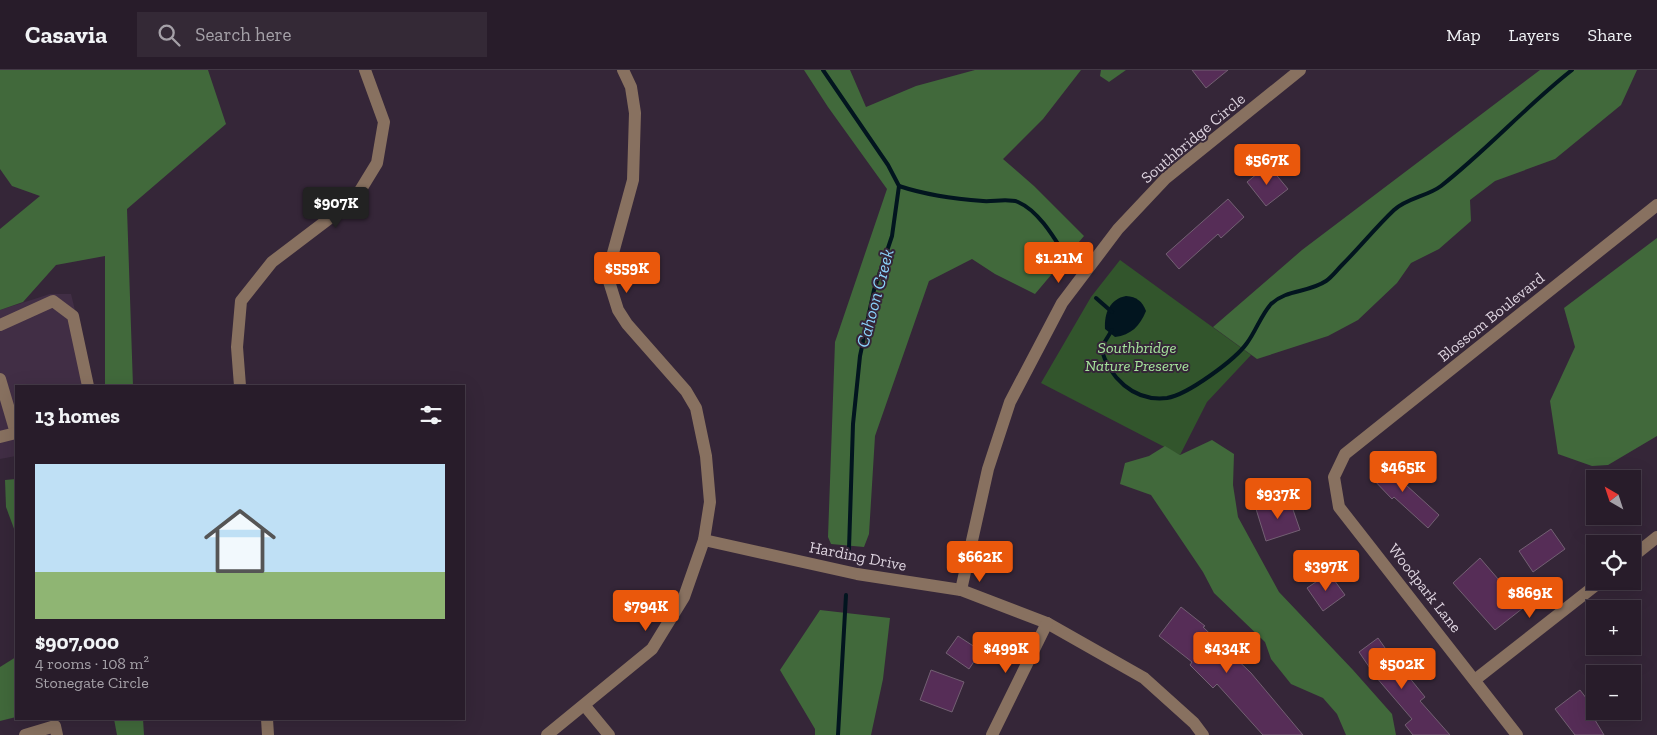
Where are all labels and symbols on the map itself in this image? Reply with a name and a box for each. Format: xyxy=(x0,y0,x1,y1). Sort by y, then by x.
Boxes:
street label: Southbridge Circle xyxy=(1137,89,1249,187)
pin: $567K xyxy=(1232,144,1302,186)
pin: $907K xyxy=(301,186,371,229)
pin: $1.21M xyxy=(1018,242,1100,284)
water label: Cahoon Creek xyxy=(851,246,899,350)
pin: $559K xyxy=(592,252,662,294)
street label: Blossom Boulevard xyxy=(1434,268,1548,366)
park label: Southbridge Nature Preserve xyxy=(1085,338,1189,375)
pin: $465K xyxy=(1368,450,1438,493)
north arrow xyxy=(1586,470,1641,525)
pin: $937K xyxy=(1243,478,1313,520)
street label: Harding Drive xyxy=(808,537,908,575)
pin: $662K xyxy=(945,540,1015,583)
street label: Woodpark Lane xyxy=(1384,540,1466,636)
pin: $397K xyxy=(1291,550,1361,592)
pin: $869K xyxy=(1495,576,1565,619)
pin: $794K xyxy=(611,590,681,632)
pin: $499K xyxy=(971,632,1041,674)
pin: $434K xyxy=(1192,632,1262,674)
pin: $502K xyxy=(1367,648,1437,690)

